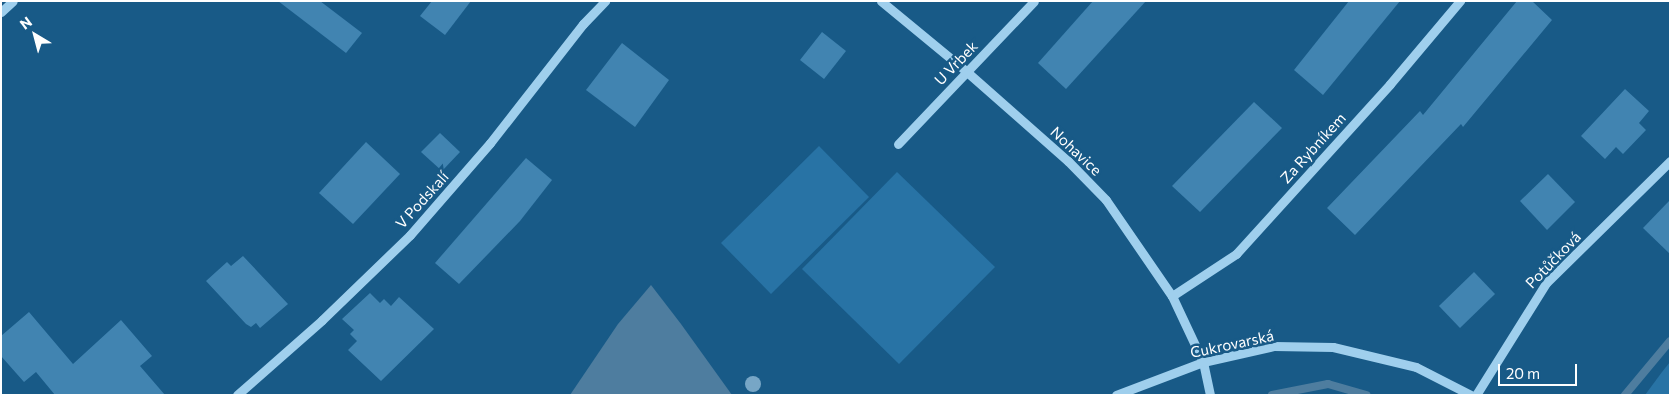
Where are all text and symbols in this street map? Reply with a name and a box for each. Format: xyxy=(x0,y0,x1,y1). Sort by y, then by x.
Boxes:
north arrow xyxy=(10,10,60,60)
text: N xyxy=(16,13,35,33)
street label: U Vrbek xyxy=(931,37,981,89)
street label: Za Rybníkem xyxy=(1277,109,1349,187)
street label: Nohavice xyxy=(1047,123,1105,179)
street label: V Podskalí xyxy=(392,168,452,232)
street label: Potůčková xyxy=(1522,228,1584,292)
street label: Cukrovarská xyxy=(1189,326,1275,362)
scale bar xyxy=(1501,354,1580,386)
text: 20 m xyxy=(1506,364,1540,382)

